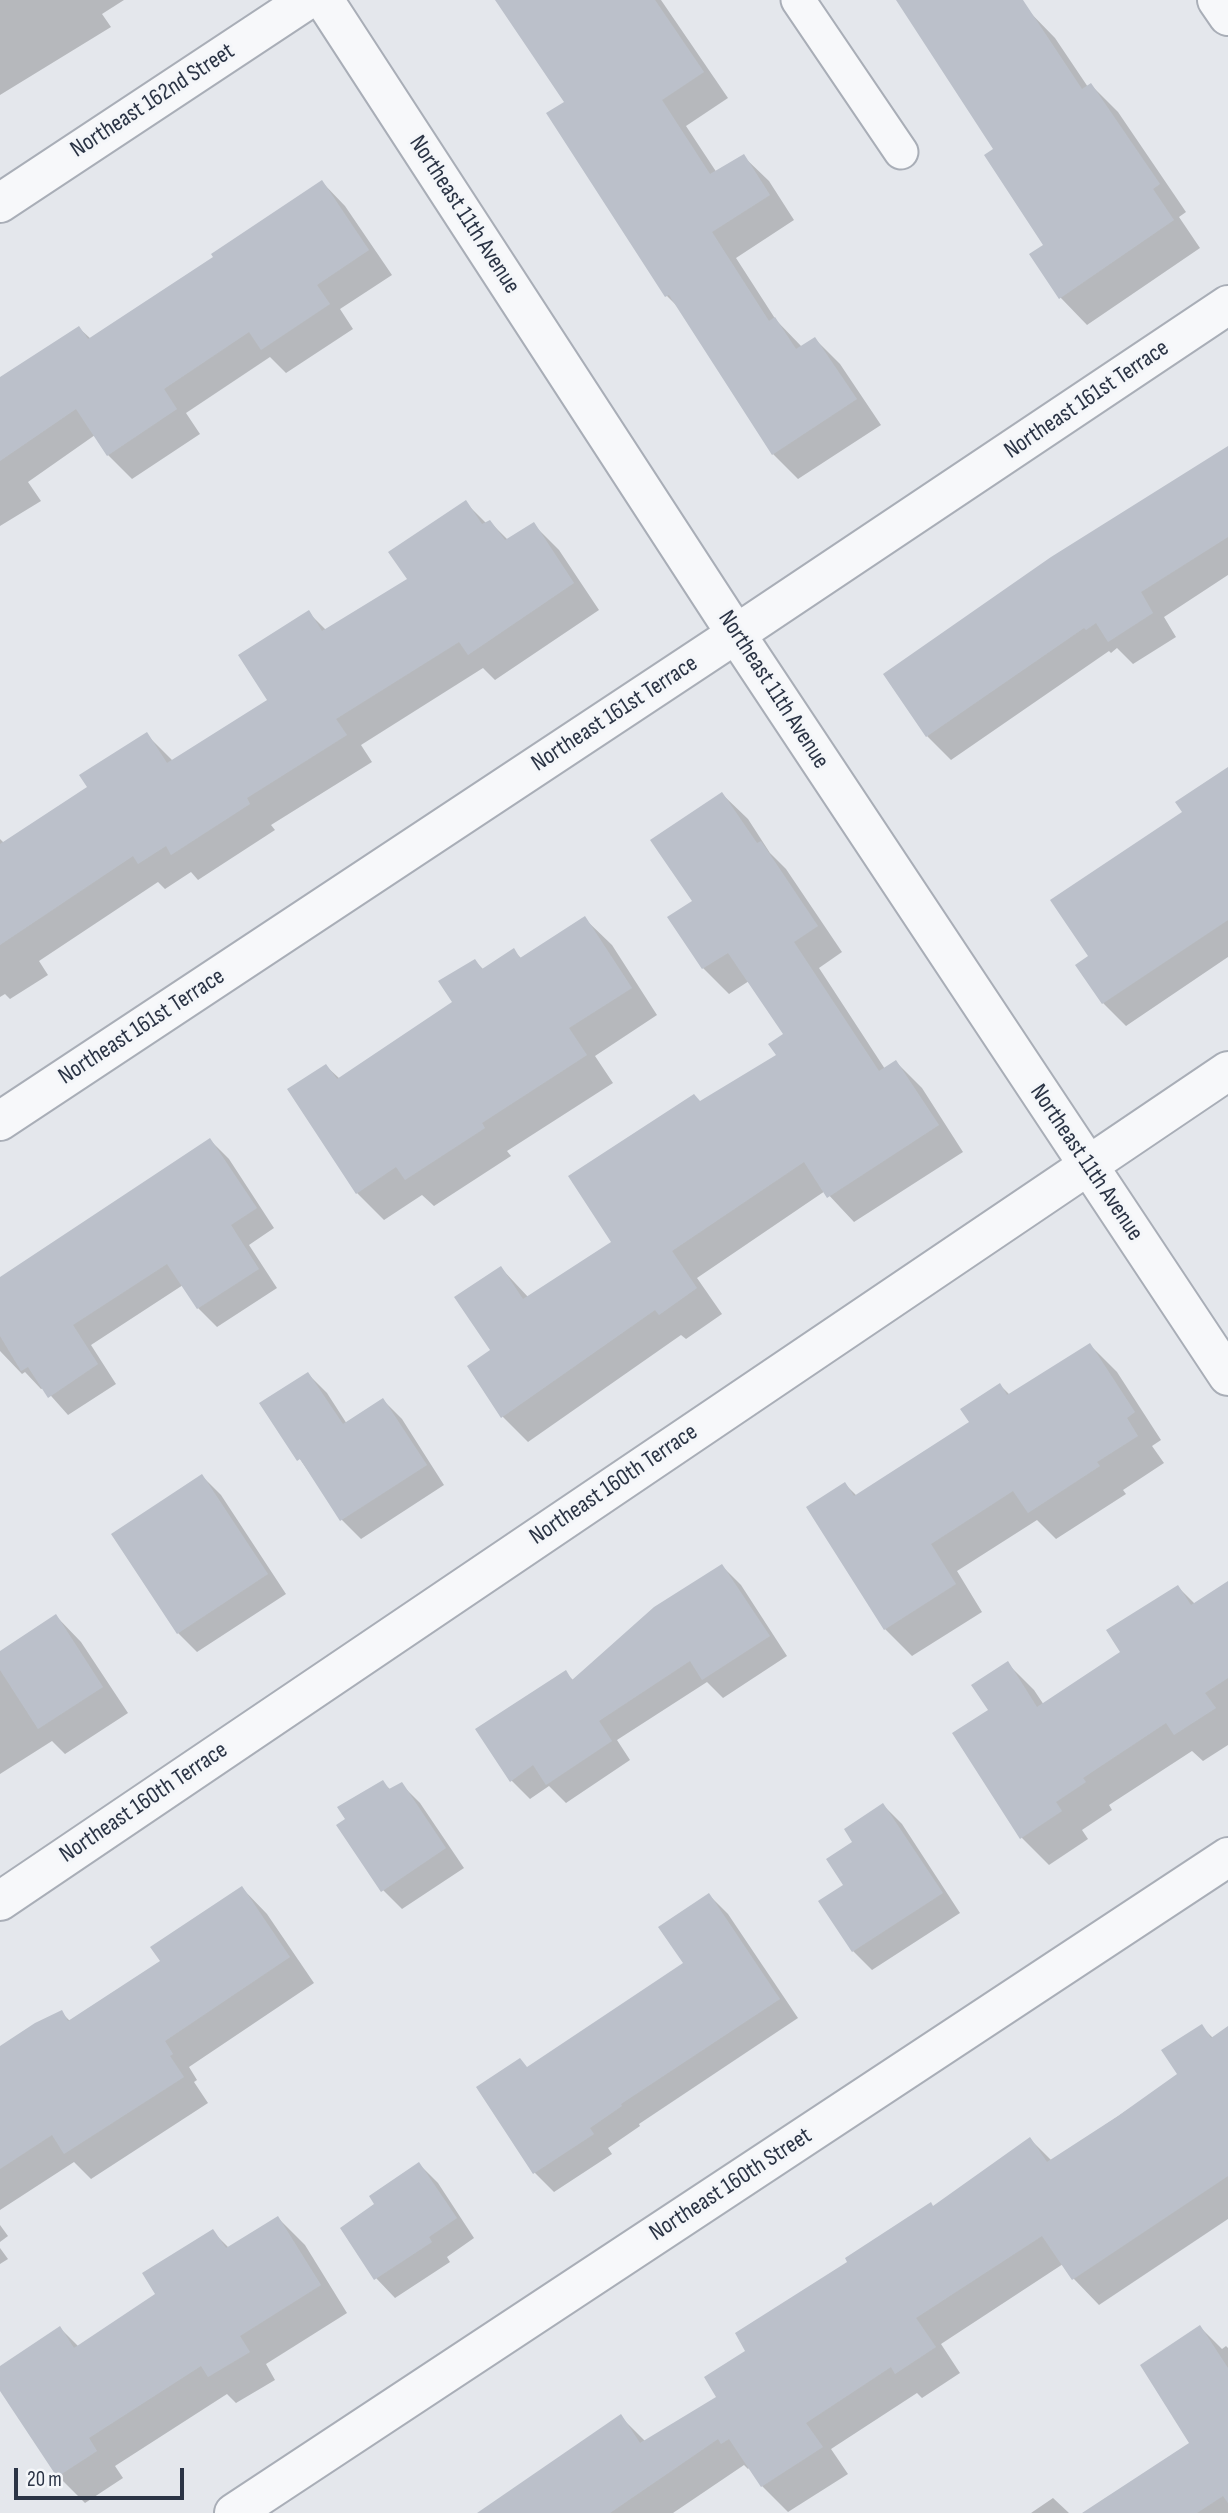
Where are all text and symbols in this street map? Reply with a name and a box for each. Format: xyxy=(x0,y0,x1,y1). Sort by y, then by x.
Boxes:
street label: Northeast 162nd Street xyxy=(66,37,240,165)
street label: Northeast 11th Avenue xyxy=(402,131,526,299)
street label: Northeast 161st Terrace xyxy=(999,334,1175,466)
street label: Northeast 11th Avenue xyxy=(711,606,835,774)
street label: Northeast 161st Terrace xyxy=(527,650,703,778)
street label: Northeast 161st Terrace xyxy=(54,963,230,1091)
street label: Northeast 11th Avenue xyxy=(1023,1079,1149,1247)
street label: Northeast 160th Terrace xyxy=(525,1418,703,1552)
street label: Northeast 160th Terrace xyxy=(55,1736,233,1870)
street label: Northeast 160th Street xyxy=(645,2122,817,2248)
scale bar xyxy=(18,2454,187,2498)
text: 20 m xyxy=(27,2467,62,2492)

